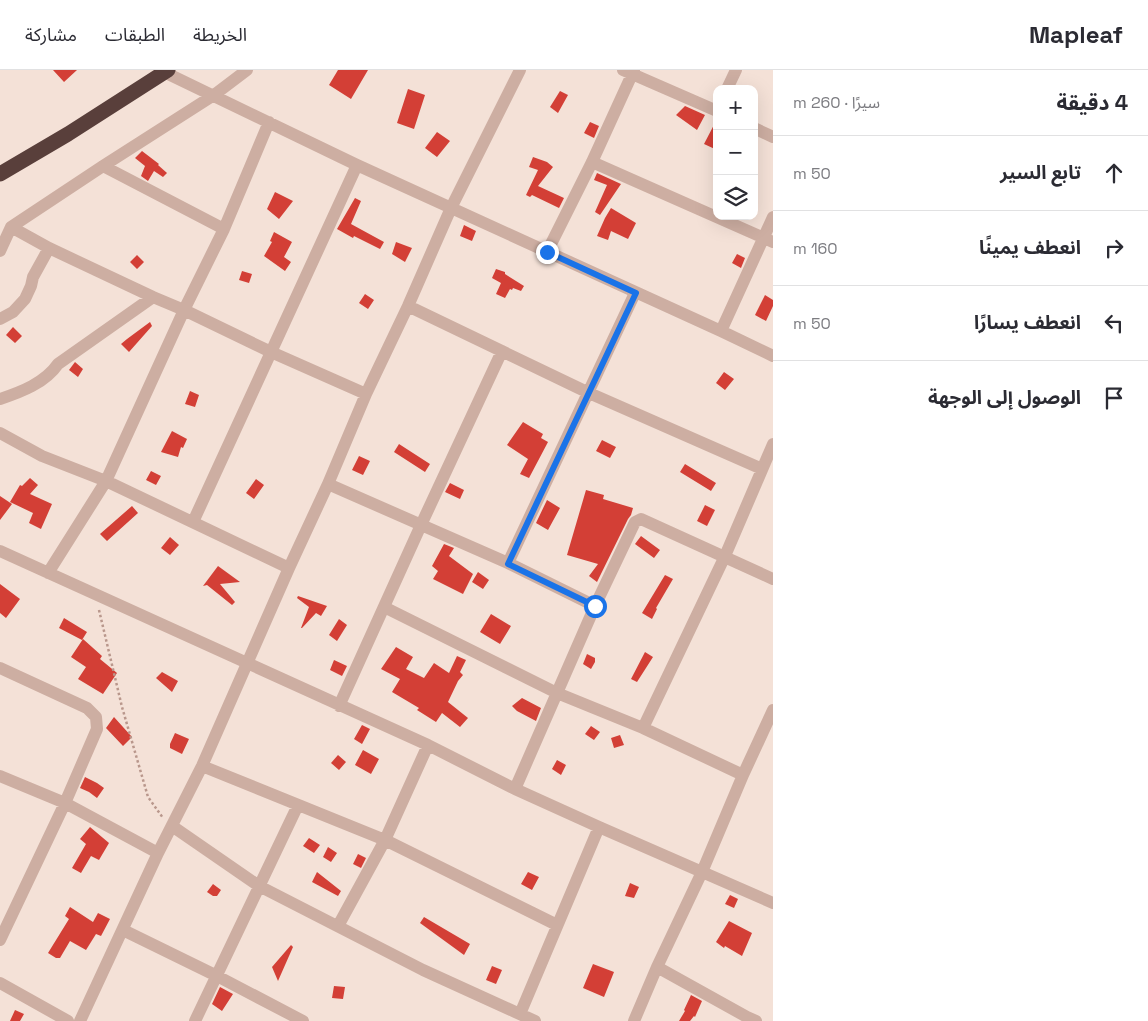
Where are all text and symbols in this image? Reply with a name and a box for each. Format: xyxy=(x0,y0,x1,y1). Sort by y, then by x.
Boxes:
text: Mapleaf xyxy=(1029,19,1123,50)
text: مشاركة xyxy=(25,23,77,46)
text: الطبقات xyxy=(105,23,165,46)
text: الخريطة xyxy=(193,23,247,46)
map controls xyxy=(713,85,758,220)
button: + xyxy=(713,85,758,130)
text: 4 دقيقة xyxy=(1056,89,1128,116)
text: سيرًا · 260 m xyxy=(793,92,880,113)
button: − xyxy=(713,130,758,175)
icon: ahead xyxy=(1100,159,1128,187)
text: تابع السير xyxy=(1000,160,1081,185)
text: 50 m xyxy=(793,163,831,184)
button: layers xyxy=(713,175,758,220)
icon: right xyxy=(1100,234,1128,262)
text: انعطف يمينًا xyxy=(979,235,1081,260)
text: 160 m xyxy=(793,238,838,259)
route end xyxy=(536,241,559,264)
icon: left xyxy=(1100,309,1128,337)
text: انعطف يسارًا xyxy=(974,310,1081,335)
text: 50 m xyxy=(793,313,831,334)
icon: arrive xyxy=(1100,384,1128,412)
text: الوصول إلى الوجهة xyxy=(928,385,1081,410)
route start xyxy=(584,595,607,618)

